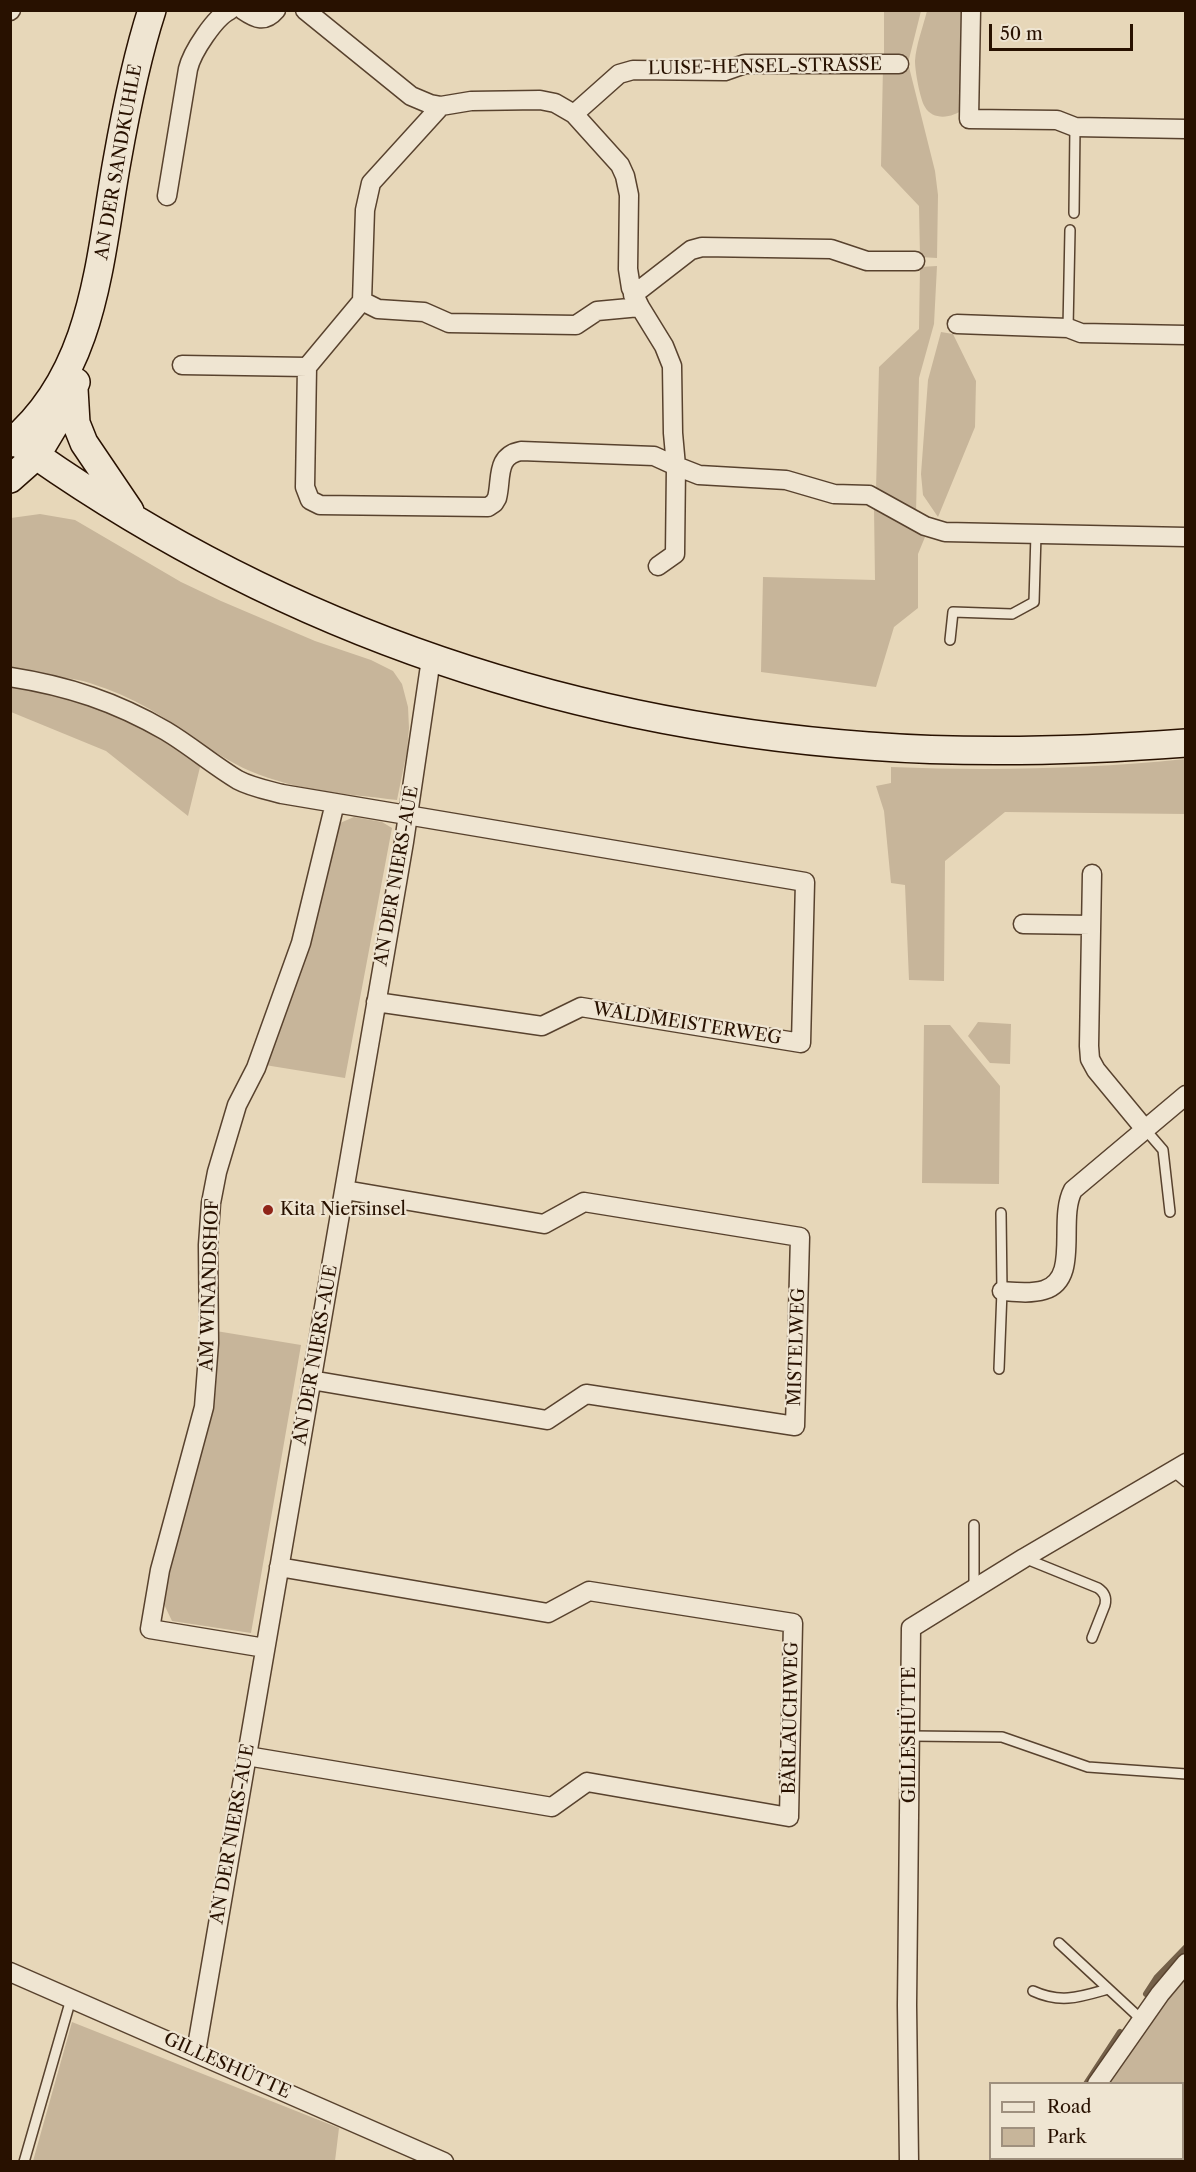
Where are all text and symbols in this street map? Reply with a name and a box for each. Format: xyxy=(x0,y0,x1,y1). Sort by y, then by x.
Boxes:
scale bar xyxy=(992,12,1136,50)
text: 50 m xyxy=(1000,23,1043,45)
street label: LUISE-HENSEL-STRASSE xyxy=(648,54,882,80)
street label: AN DER SANDKUHLE xyxy=(91,63,147,261)
street label: AN DER NIERS-AUE xyxy=(371,784,423,968)
street label: WALDMEISTERWEG xyxy=(591,998,783,1050)
street label: AM WINANDSHOF xyxy=(196,1198,224,1372)
place label: Kita Niersinsel xyxy=(280,1199,406,1221)
marker: Kita Niersinsel xyxy=(261,1203,275,1217)
street label: AN DER NIERS-AUE xyxy=(290,1263,342,1447)
street label: MISTELWEG xyxy=(784,1287,810,1407)
street label: BÄRLAUCHWEG xyxy=(779,1641,803,1795)
street label: GILLESHÜTTE xyxy=(899,1667,921,1803)
street label: AN DER NIERS-AUE xyxy=(207,1742,259,1926)
street label: GILLESHÜTTE xyxy=(160,2028,294,2104)
legend xyxy=(989,2082,1184,2160)
text: Road xyxy=(1047,2096,1092,2118)
text: Park xyxy=(1047,2126,1086,2148)

